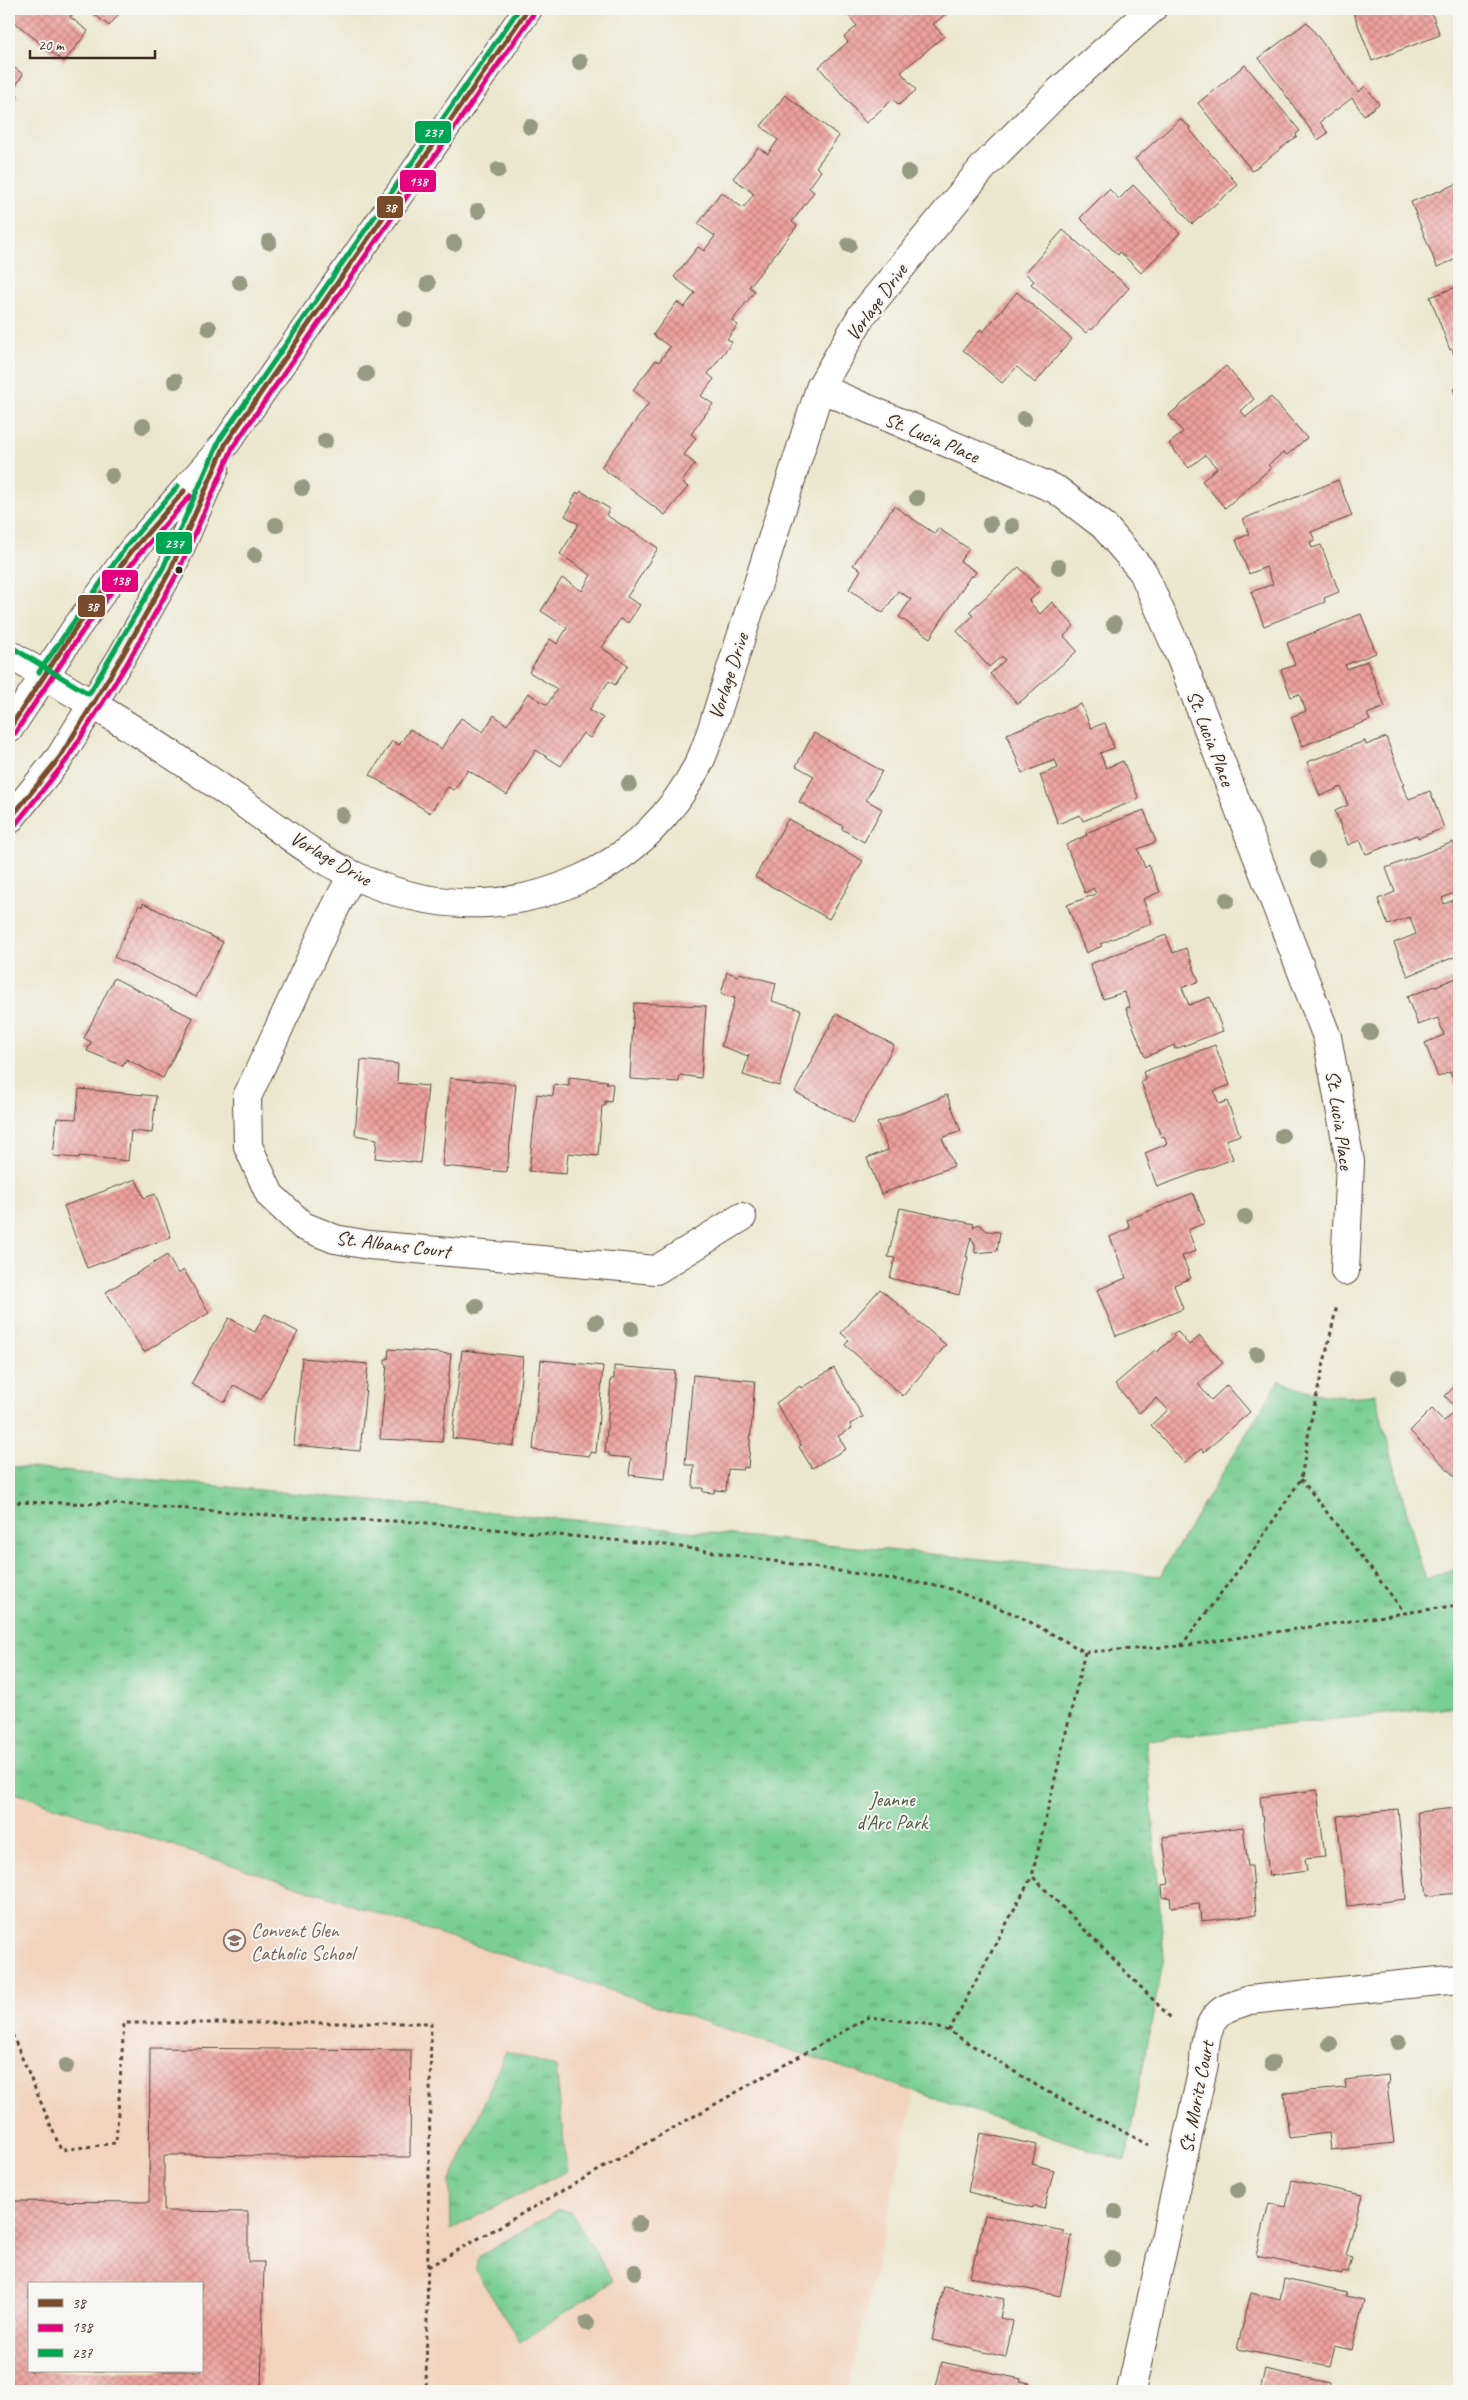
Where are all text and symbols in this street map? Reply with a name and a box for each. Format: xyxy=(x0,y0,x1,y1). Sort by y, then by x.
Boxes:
scale bar xyxy=(30,28,155,60)
text: 20 m xyxy=(38,36,65,55)
line badge: 237 xyxy=(414,120,452,144)
text: 237 xyxy=(424,124,444,141)
line badge: 138 xyxy=(399,169,437,193)
text: 138 xyxy=(409,173,429,190)
line badge: 38 xyxy=(376,195,404,219)
text: 38 xyxy=(384,199,398,216)
street label: Vorlage Drive xyxy=(840,258,914,346)
street label: St. Lucia Place xyxy=(881,406,984,469)
line badge: 237 xyxy=(155,531,193,555)
text: 237 xyxy=(165,535,185,552)
unlabelled marker xyxy=(174,565,184,575)
line badge: 138 xyxy=(101,569,139,593)
text: 138 xyxy=(111,572,131,589)
line badge: 38 xyxy=(77,594,106,618)
text: 38 xyxy=(86,598,100,615)
street label: Vorlage Drive xyxy=(703,628,755,722)
street label: St. Lucia Place xyxy=(1181,687,1241,791)
street label: Vorlage Drive xyxy=(286,825,377,892)
street label: St. Lucia Place xyxy=(1320,1069,1359,1173)
street label: St. Albans Court xyxy=(334,1225,455,1264)
park label: Jeanne d'Arc Park xyxy=(857,1787,929,1835)
place label: Convent Glen Catholic School xyxy=(251,1918,358,1966)
school or university icon: Convent Glen Catholic School xyxy=(223,1929,247,1953)
street label: St. Moritz Court xyxy=(1173,2037,1220,2155)
legend xyxy=(28,2282,202,2372)
text: 38 xyxy=(72,2294,87,2313)
text: 138 xyxy=(72,2318,94,2337)
text: 237 xyxy=(72,2344,94,2363)

